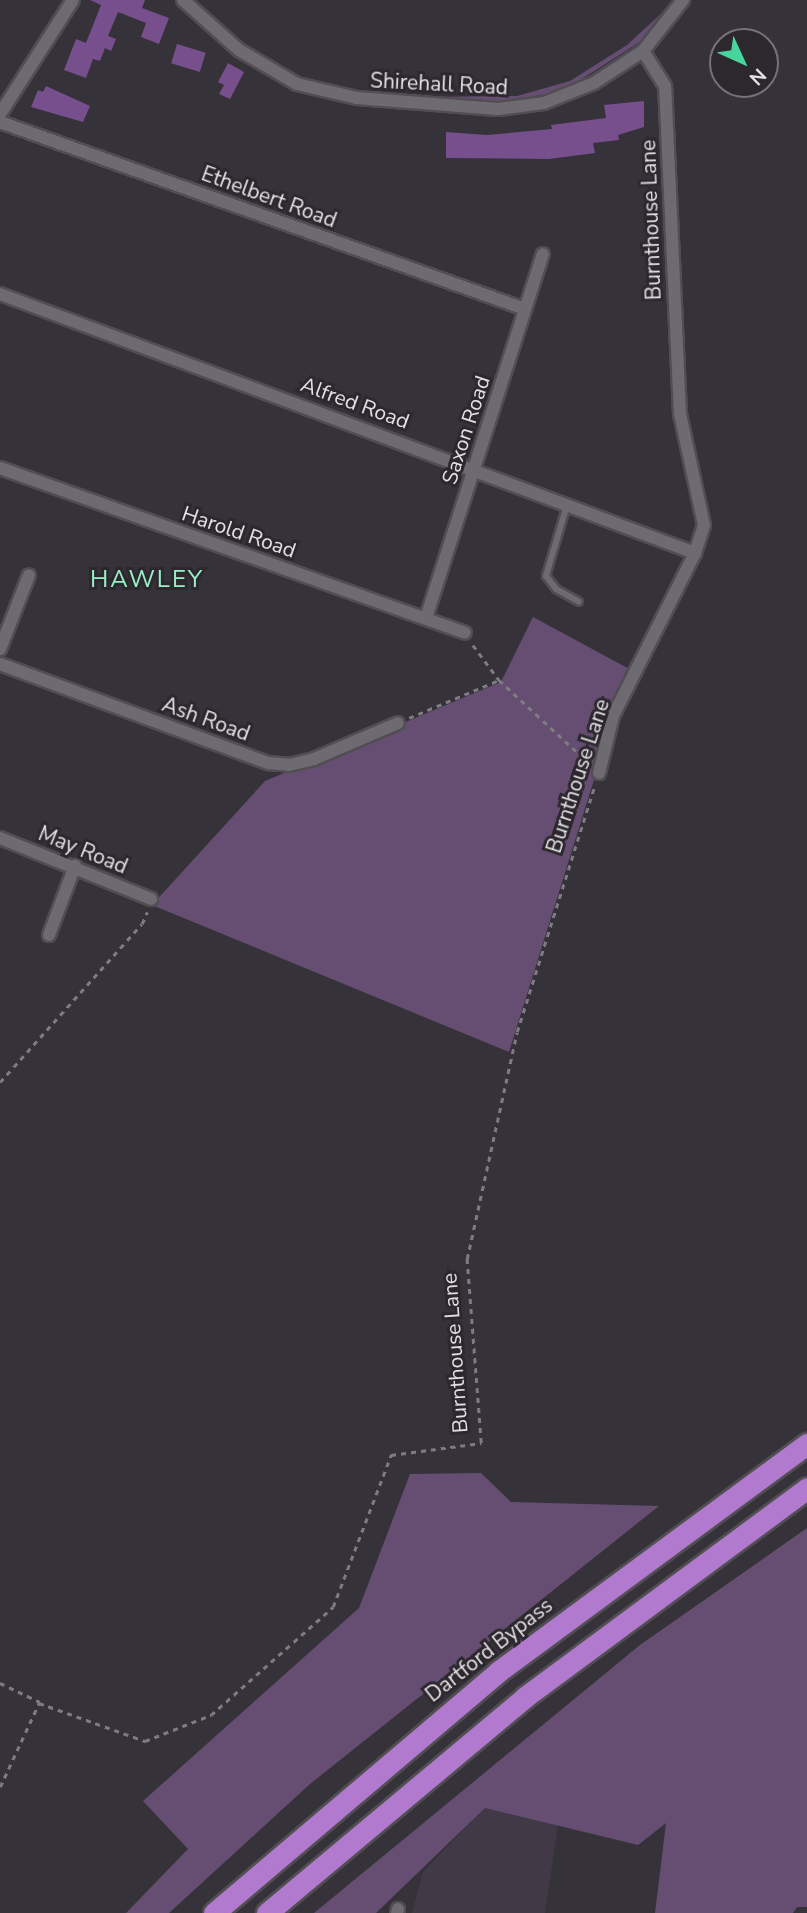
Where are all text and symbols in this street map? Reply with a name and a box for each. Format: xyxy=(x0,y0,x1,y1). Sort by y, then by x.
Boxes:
north arrow xyxy=(709,28,779,98)
text: N xyxy=(743,62,772,91)
street label: Shirehall Road xyxy=(369,68,509,100)
street label: Burnthouse Lane xyxy=(636,139,666,301)
street label: Ethelbert Road xyxy=(198,161,340,233)
street label: Alfred Road xyxy=(297,372,413,434)
street label: Saxon Road xyxy=(437,373,495,487)
street label: Harold Road xyxy=(179,501,299,563)
district label: HAWLEY xyxy=(91,566,203,594)
street label: Ash Road xyxy=(159,692,253,746)
street label: Burnthouse Lane xyxy=(541,696,615,856)
street label: May Road xyxy=(35,821,131,879)
street label: Burnthouse Lane xyxy=(437,1272,473,1434)
street label: Dartford Bypass xyxy=(421,1593,557,1707)

